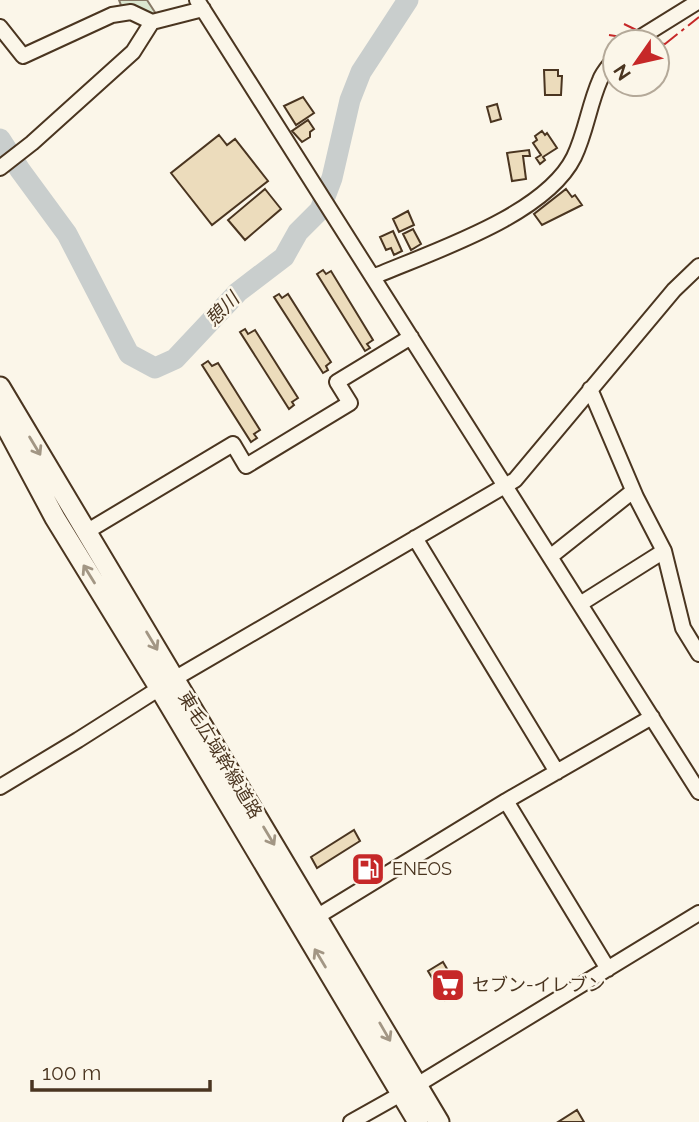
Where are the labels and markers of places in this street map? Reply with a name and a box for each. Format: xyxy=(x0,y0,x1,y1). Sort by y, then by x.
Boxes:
fuel station icon: ENEOS xyxy=(349,850,387,888)
place label: ENEOS xyxy=(392,858,452,879)
supermarket icon: セブン-イレブン xyxy=(429,966,467,1004)
place label: セブン-イレブン xyxy=(472,974,606,995)

